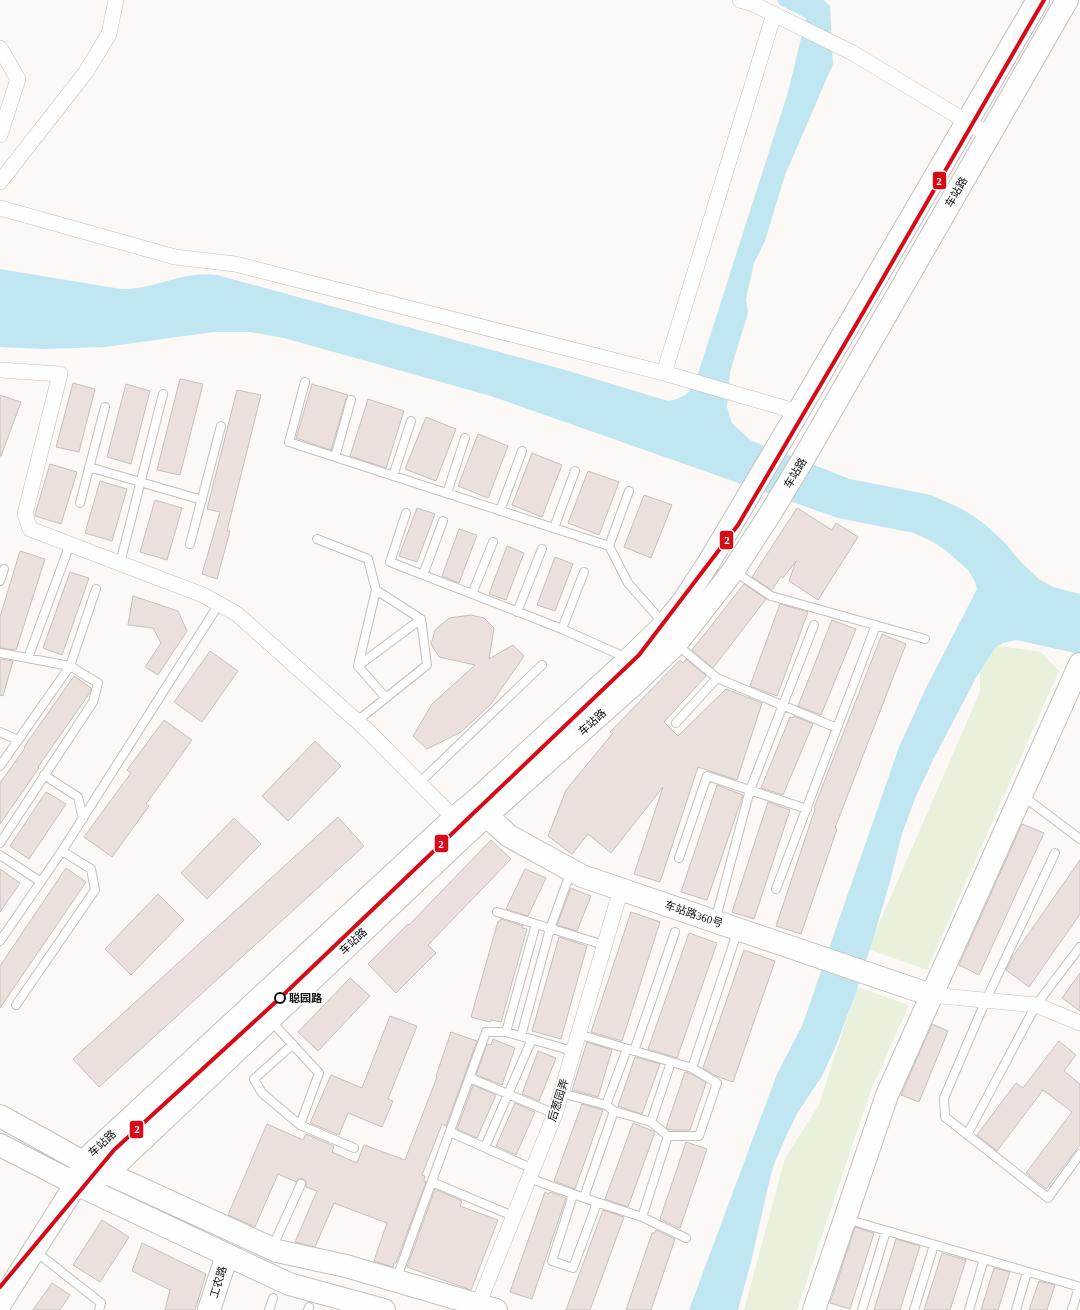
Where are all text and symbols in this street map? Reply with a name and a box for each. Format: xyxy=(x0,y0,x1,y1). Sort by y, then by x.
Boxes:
line badge: 2 xyxy=(932,171,947,190)
text: 2 xyxy=(936,175,942,187)
street label: 车站路 xyxy=(943,175,969,209)
street label: 车站路 xyxy=(781,456,809,490)
line badge: 2 xyxy=(719,530,734,550)
text: 2 xyxy=(724,534,730,546)
street label: 车站路 xyxy=(576,707,608,737)
line badge: 2 xyxy=(434,834,449,853)
text: 2 xyxy=(438,838,444,850)
street label: 车站路360号 xyxy=(663,898,725,930)
street label: 车站路 xyxy=(337,925,369,957)
marker: 聪园路 xyxy=(274,992,286,1004)
place label: 聪园路 xyxy=(289,992,323,1004)
street label: 后葱园弄 xyxy=(545,1077,571,1123)
line badge: 2 xyxy=(129,1120,144,1139)
text: 2 xyxy=(134,1123,140,1135)
street label: 车站路 xyxy=(86,1127,118,1159)
street label: 工农路 xyxy=(207,1264,229,1300)

